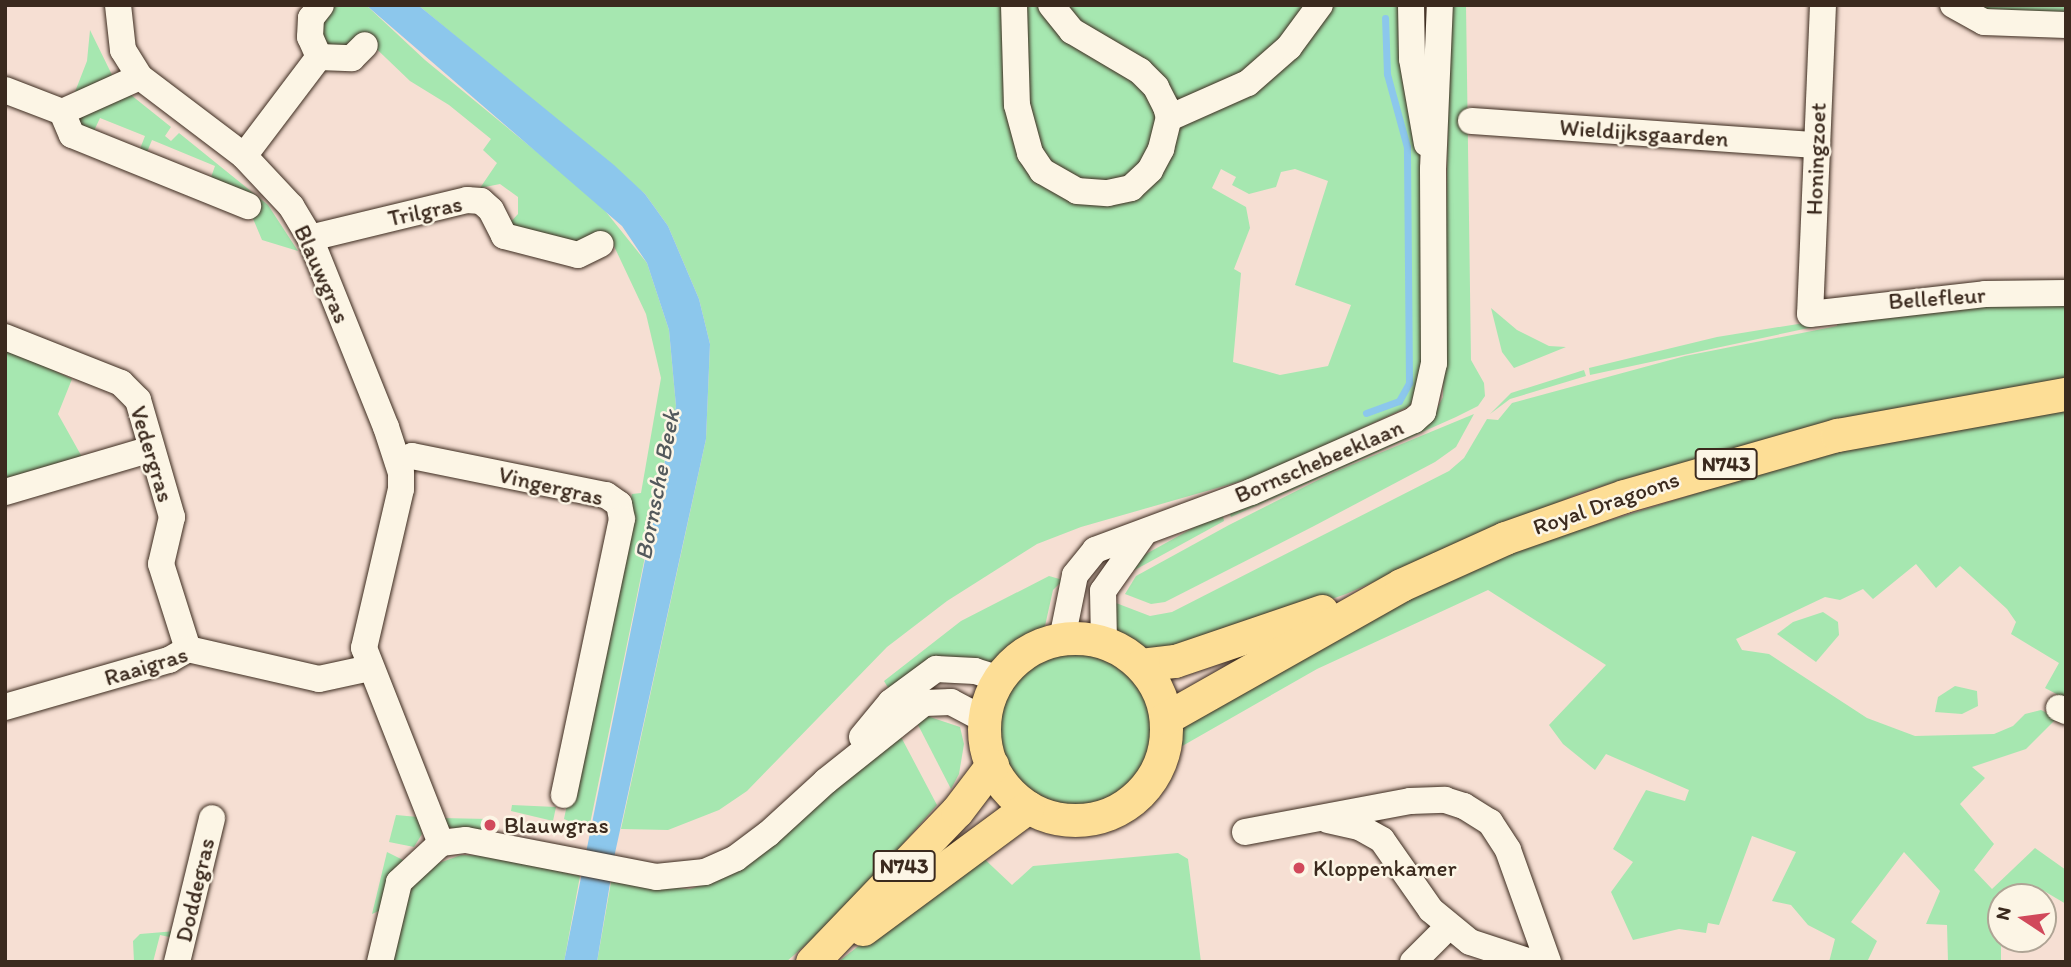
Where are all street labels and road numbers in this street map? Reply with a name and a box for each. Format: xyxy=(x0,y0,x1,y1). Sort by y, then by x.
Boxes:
street label: Honingzoet xyxy=(1800,102,1832,216)
street label: Wieldijksgaarden xyxy=(1558,113,1730,153)
street label: Trilgras xyxy=(385,190,465,232)
street label: Blauwgras xyxy=(288,221,356,327)
street label: Bellefleur xyxy=(1887,281,1987,315)
street label: Vedergras xyxy=(124,403,180,505)
street label: Bornschebeeklaan xyxy=(1230,413,1408,509)
road number: N743 xyxy=(1694,447,1758,482)
street label: Vingergras xyxy=(496,461,606,511)
street label: Royal Dragoons xyxy=(1529,465,1683,541)
street label: Raaigras xyxy=(101,640,191,692)
street label: Doddegras xyxy=(170,835,220,945)
road number: N743 xyxy=(872,848,936,884)

